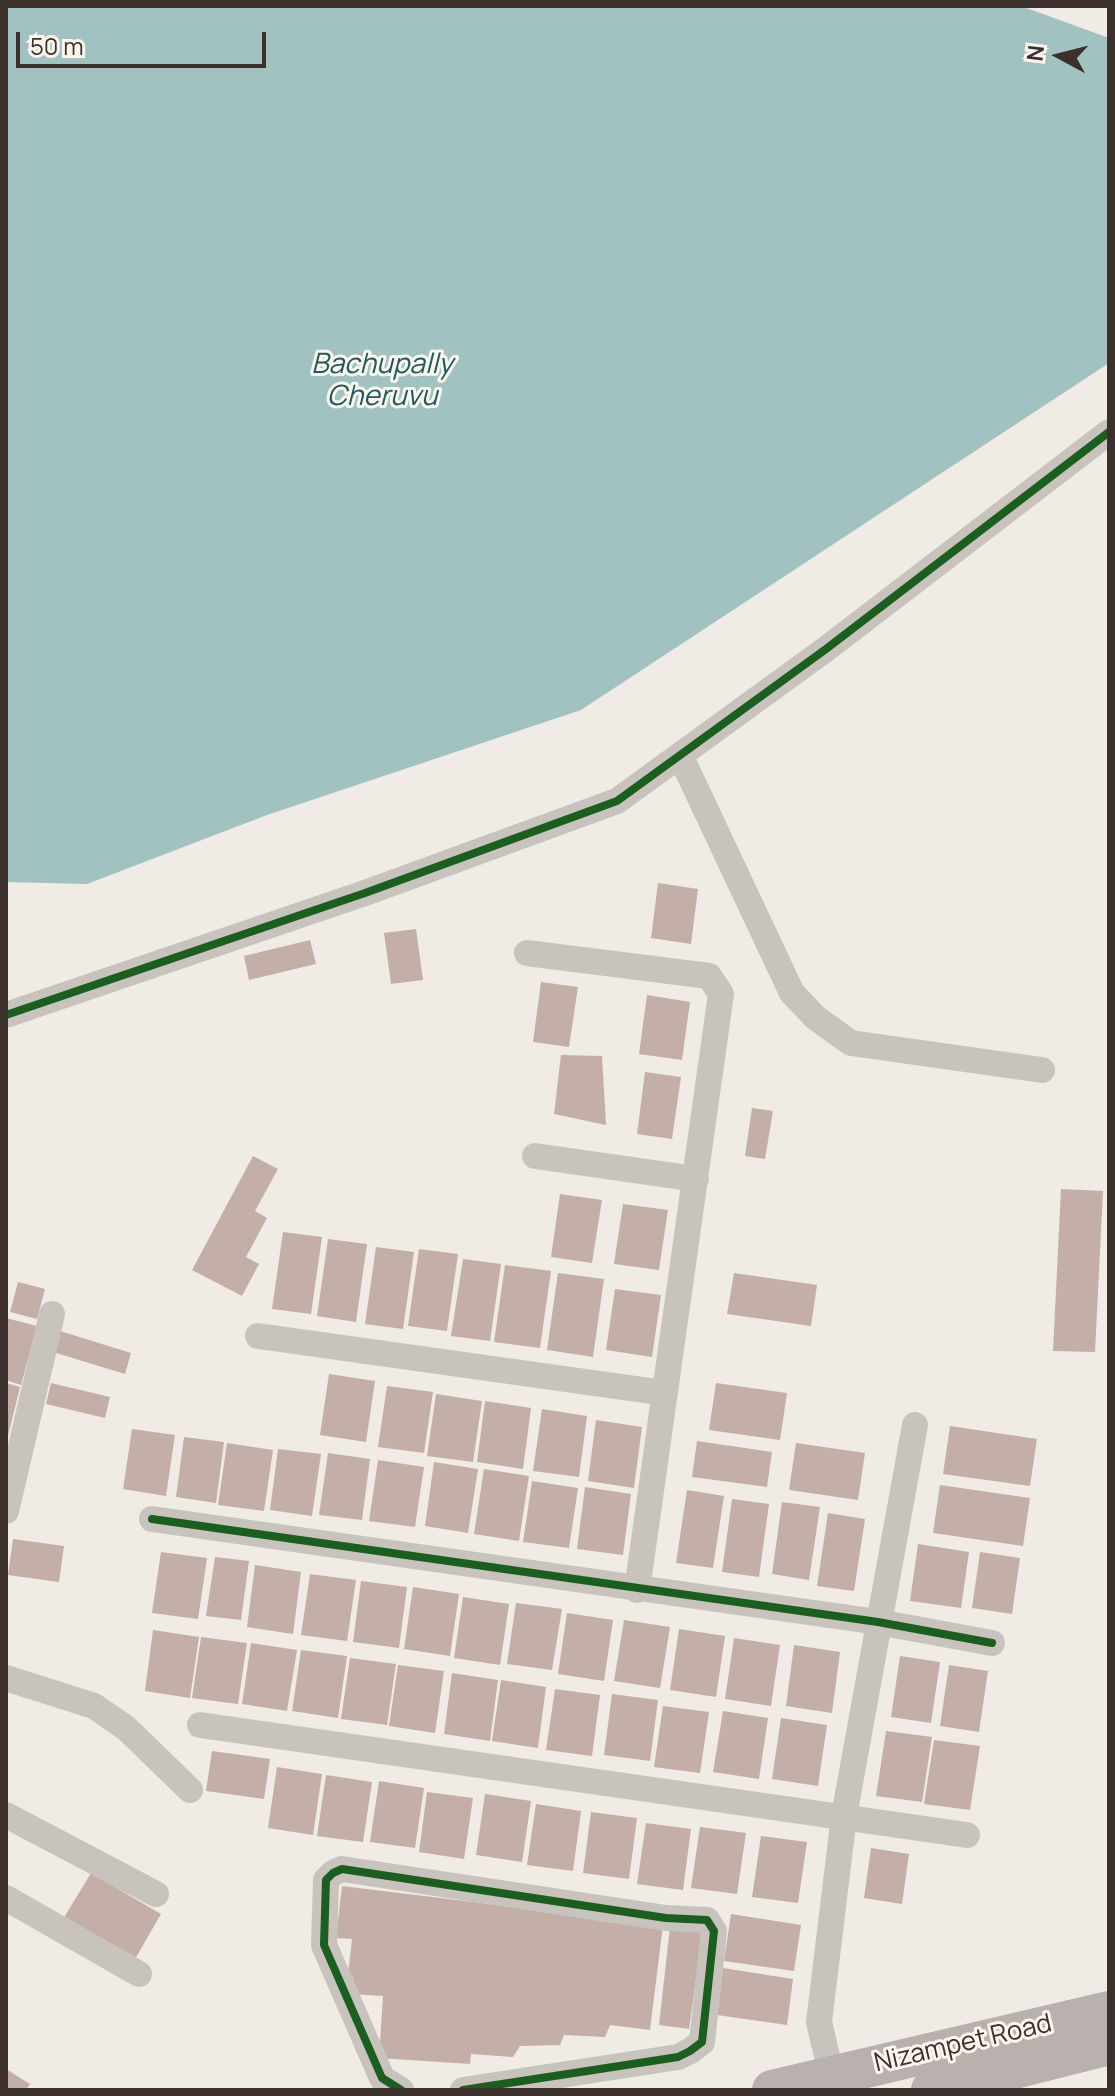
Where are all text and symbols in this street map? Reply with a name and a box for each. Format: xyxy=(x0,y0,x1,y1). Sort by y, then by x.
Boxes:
scale bar xyxy=(20,16,270,66)
north arrow xyxy=(1019,16,1099,96)
text: 50 m xyxy=(30,29,84,62)
text: N xyxy=(1019,43,1051,63)
water label: Bachupally Cheruvu xyxy=(311,348,453,414)
street label: Nizampet Road xyxy=(871,2008,1055,2080)

